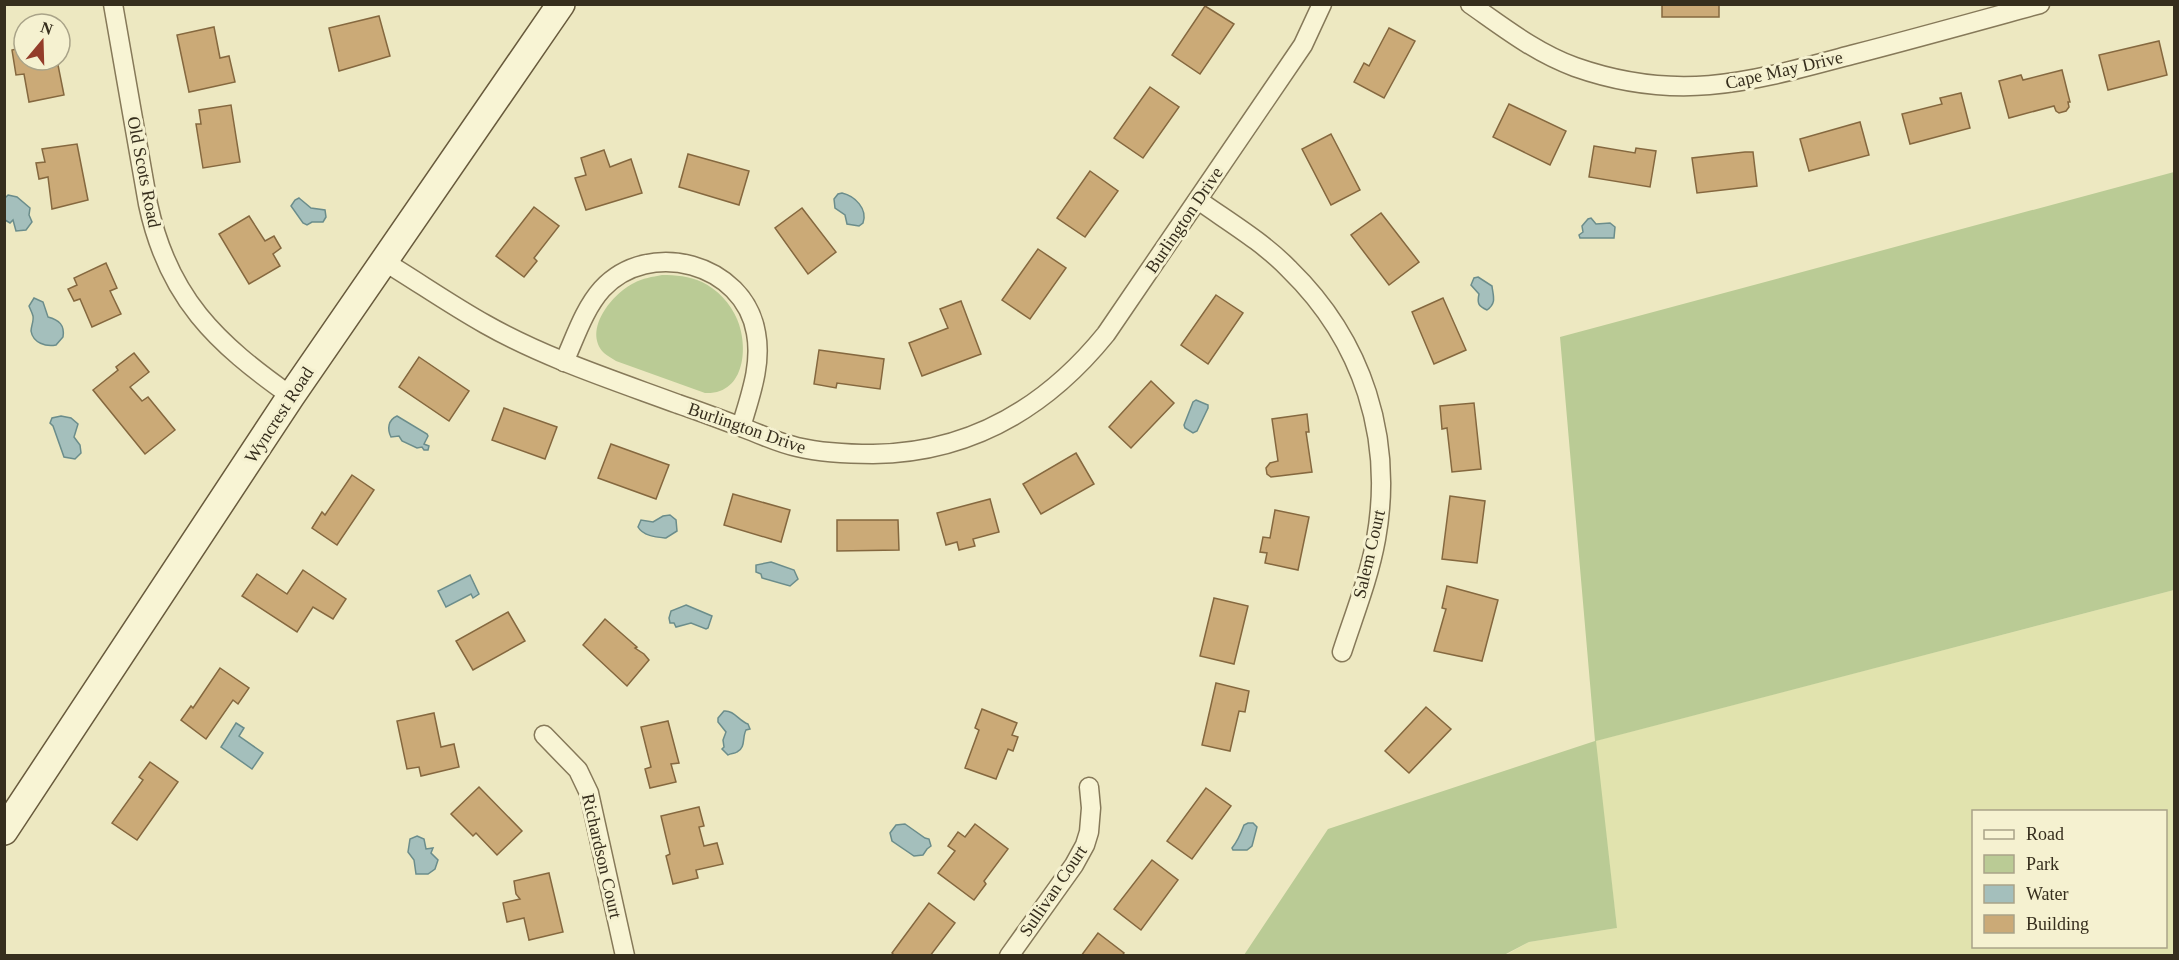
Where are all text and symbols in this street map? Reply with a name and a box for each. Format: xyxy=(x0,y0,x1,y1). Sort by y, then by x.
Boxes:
north arrow xyxy=(12,12,72,72)
text: N xyxy=(38,18,55,38)
street label: Cape May Drive xyxy=(1723,47,1845,93)
street label: Old Scots Road xyxy=(123,115,165,229)
street label: Burlington Drive xyxy=(1141,163,1227,277)
street label: Wyncrest Road xyxy=(241,363,317,467)
street label: Burlington Drive xyxy=(685,398,809,458)
street label: Salem Court xyxy=(1349,508,1389,600)
street label: Richardson Court xyxy=(578,792,626,920)
legend xyxy=(1972,810,2167,948)
text: Road xyxy=(2026,824,2064,844)
street label: Sullivan Court xyxy=(1015,842,1091,940)
text: Park xyxy=(2026,854,2059,874)
text: Water xyxy=(2026,884,2069,904)
text: Building xyxy=(2026,914,2089,934)

